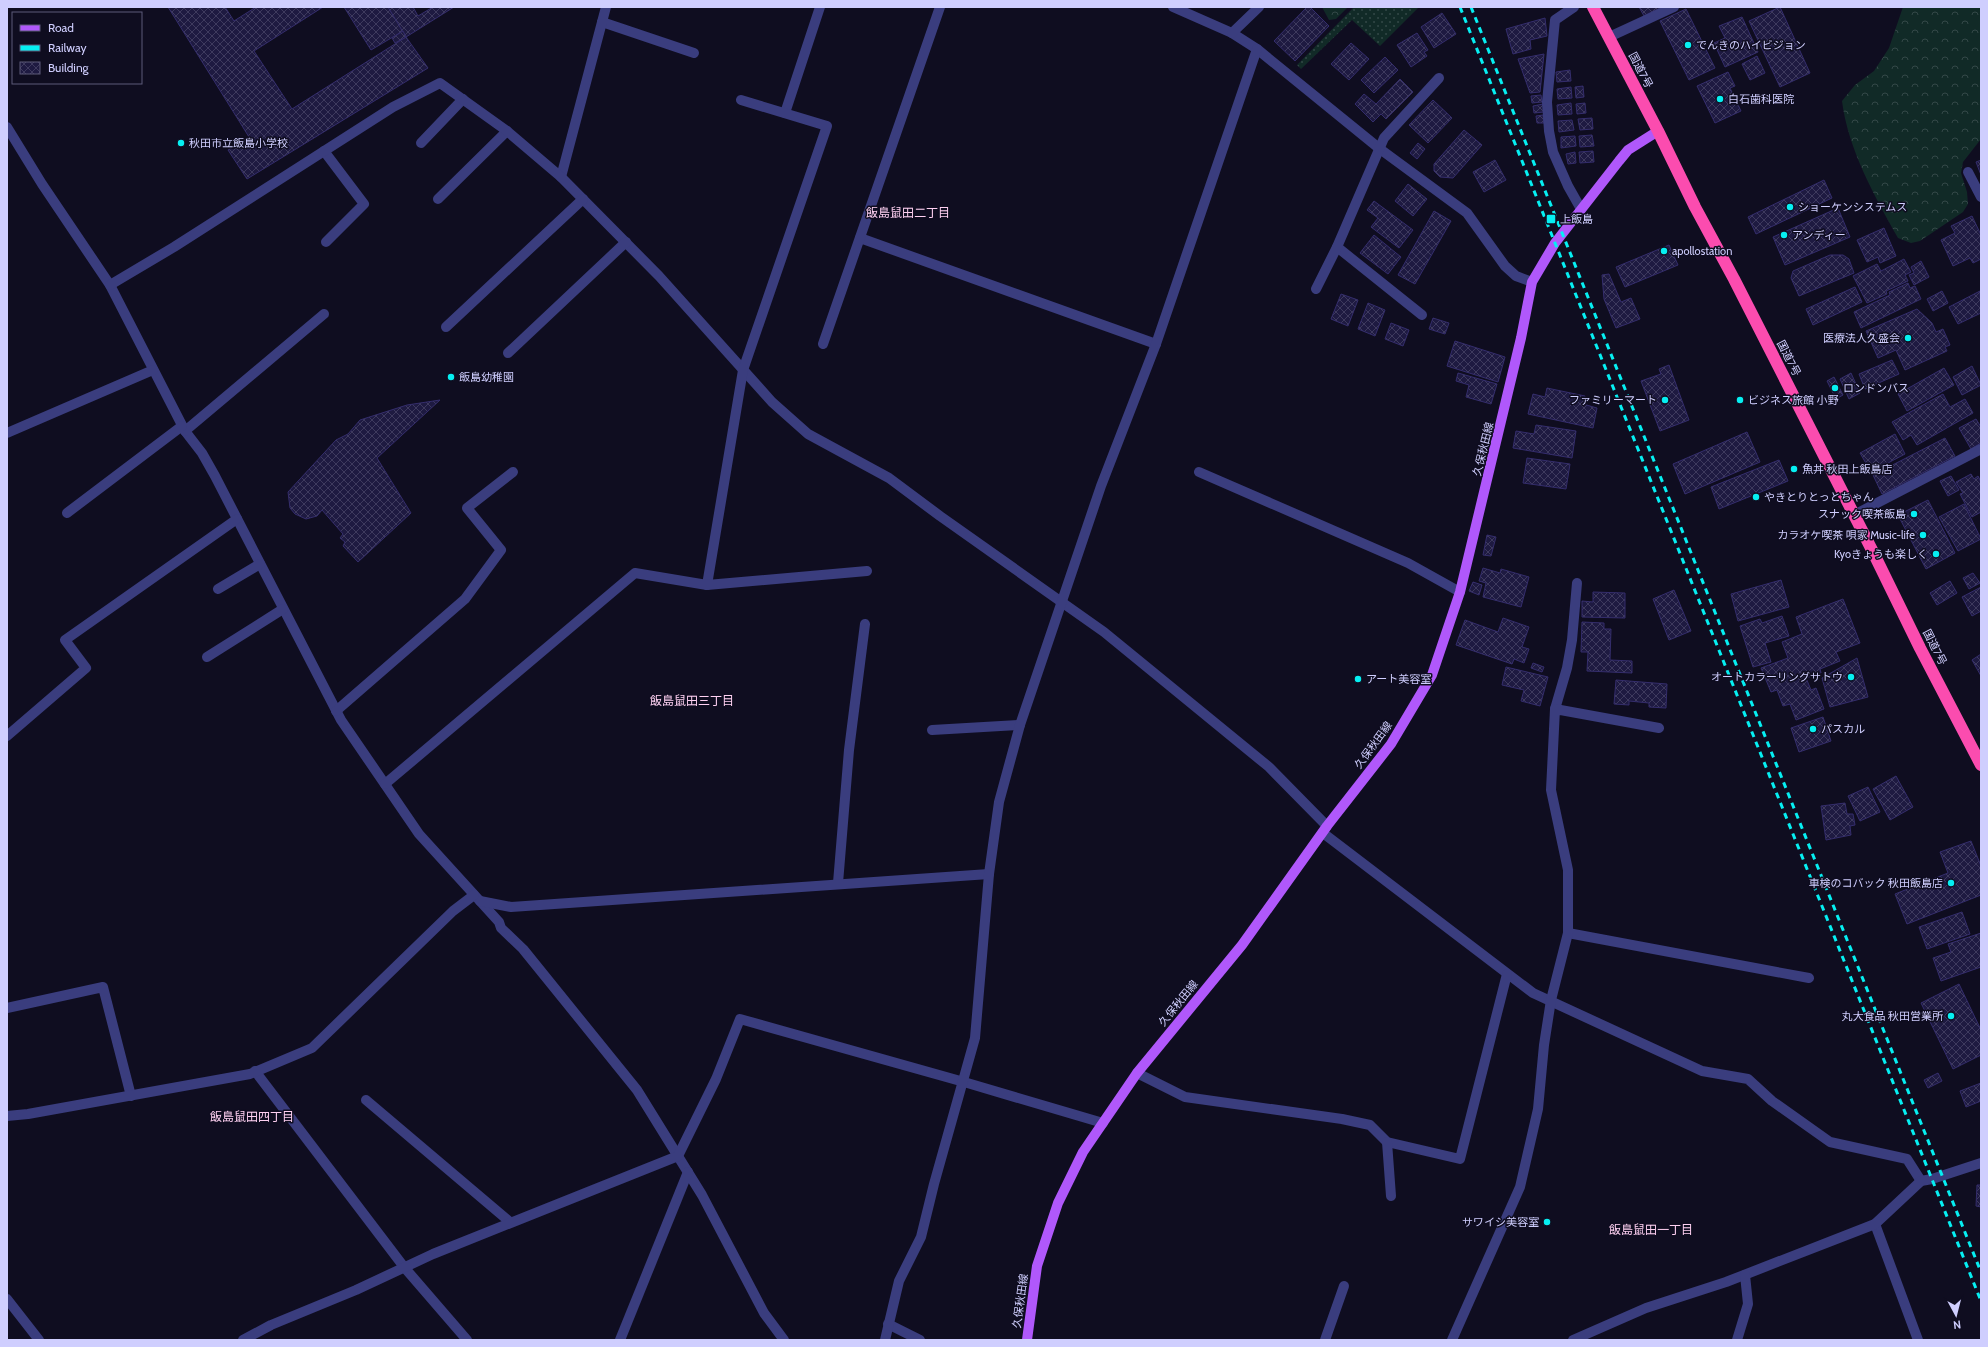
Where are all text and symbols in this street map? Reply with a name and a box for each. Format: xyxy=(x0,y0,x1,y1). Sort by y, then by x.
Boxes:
legend xyxy=(12,12,142,84)
text: Road xyxy=(48,20,74,35)
place label: でんきのハイビジョン xyxy=(1696,38,1806,52)
text: Railway xyxy=(48,40,86,55)
marker: でんきのハイビジョン xyxy=(1683,40,1693,50)
street label: 国道7号 xyxy=(1626,50,1656,90)
text: Building xyxy=(48,60,90,75)
place label: 白石歯科医院 xyxy=(1728,92,1794,106)
marker: 白石歯科医院 xyxy=(1715,94,1725,104)
place label: 秋田市立飯島小学校 xyxy=(189,136,288,150)
marker: 秋田市立飯島小学校 xyxy=(176,138,186,148)
place label: ショーケンシステムス xyxy=(1798,200,1907,214)
marker: ショーケンシステムス xyxy=(1785,202,1795,212)
district label: 飯島鼠田二丁目 xyxy=(866,205,950,220)
place label: 上飯島 xyxy=(1560,212,1593,226)
marker: 上飯島 xyxy=(1545,213,1557,225)
place label: アンディー xyxy=(1792,228,1846,242)
marker: アンディー xyxy=(1779,230,1789,240)
place label: apollostation xyxy=(1672,244,1732,258)
marker: apollostation xyxy=(1659,246,1669,256)
place label: 医療法人久盛会 xyxy=(1823,331,1900,345)
marker: 医療法人久盛会 xyxy=(1903,333,1913,343)
street label: 国道7号 xyxy=(1774,338,1804,378)
place label: 飯島幼稚園 xyxy=(459,370,514,384)
marker: 飯島幼稚園 xyxy=(446,372,456,382)
place label: ロンドンバス xyxy=(1843,381,1909,395)
marker: ロンドンバス xyxy=(1830,383,1840,393)
place label: ファミリーマート xyxy=(1569,393,1657,407)
place label: ビジネス旅館 小野 xyxy=(1748,393,1838,407)
marker: ファミリーマート xyxy=(1660,395,1670,405)
marker: ビジネス旅館 小野 xyxy=(1735,395,1745,405)
street label: 久保秋田線 xyxy=(1470,421,1496,477)
place label: 魚丼 秋田上飯島店 xyxy=(1802,462,1892,476)
marker: 魚丼 秋田上飯島店 xyxy=(1789,464,1799,474)
place label: やきとりとっとちゃん xyxy=(1764,490,1874,504)
marker: やきとりとっとちゃん xyxy=(1751,492,1761,502)
place label: スナック喫茶飯島 xyxy=(1818,507,1906,521)
marker: スナック喫茶飯島 xyxy=(1909,509,1919,519)
place label: カラオケ喫茶 唄家 Music-life xyxy=(1777,528,1915,542)
marker: カラオケ喫茶 唄家 Music-life xyxy=(1918,530,1928,540)
place label: Kyoきょうも楽しく xyxy=(1834,547,1928,561)
marker: Kyoきょうも楽しく xyxy=(1931,549,1941,559)
street label: 国道7号 xyxy=(1920,627,1950,667)
place label: オートカラーリングサトウ xyxy=(1711,670,1843,684)
place label: アート美容室 xyxy=(1366,672,1431,686)
marker: オートカラーリングサトウ xyxy=(1846,672,1856,682)
marker: アート美容室 xyxy=(1353,674,1363,684)
district label: 飯島鼠田三丁目 xyxy=(650,693,734,708)
street label: 久保秋田線 xyxy=(1351,719,1395,771)
place label: パスカル xyxy=(1821,722,1865,736)
marker: パスカル xyxy=(1808,724,1818,734)
place label: 車検のコバック 秋田飯島店 xyxy=(1809,876,1943,890)
marker: 車検のコバック 秋田飯島店 xyxy=(1946,878,1956,888)
street label: 久保秋田線 xyxy=(1155,977,1201,1029)
place label: 丸大食品 秋田営業所 xyxy=(1842,1009,1944,1023)
marker: 丸大食品 秋田営業所 xyxy=(1946,1011,1956,1021)
district label: 飯島鼠田四丁目 xyxy=(210,1109,294,1124)
place label: サワイシ美容室 xyxy=(1462,1215,1539,1229)
marker: サワイシ美容室 xyxy=(1542,1217,1552,1227)
district label: 飯島鼠田一丁目 xyxy=(1609,1222,1693,1237)
street label: 久保秋田線 xyxy=(1009,1273,1031,1329)
north arrow xyxy=(1936,1295,1976,1335)
text: N xyxy=(1953,1318,1962,1332)

